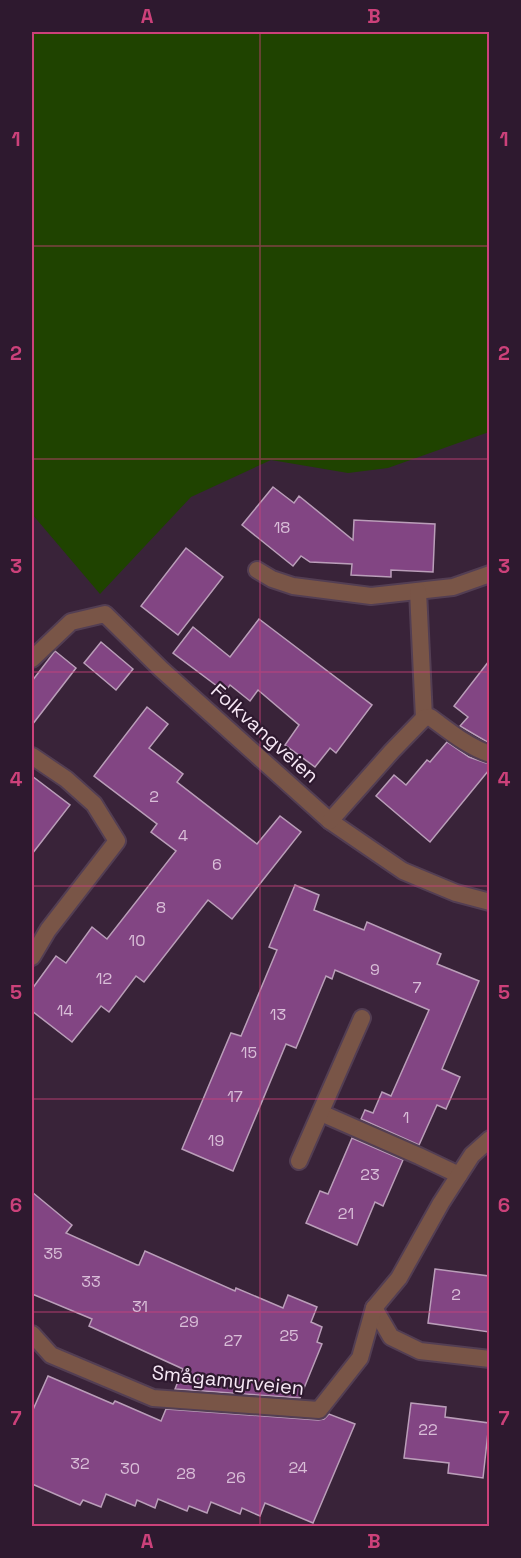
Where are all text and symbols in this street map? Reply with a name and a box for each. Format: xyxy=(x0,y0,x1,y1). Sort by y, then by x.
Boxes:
text: A xyxy=(141,3,154,29)
text: B xyxy=(367,3,381,29)
text: 1 xyxy=(11,126,21,152)
text: 1 xyxy=(499,126,509,152)
text: 2 xyxy=(10,340,22,366)
text: 2 xyxy=(498,340,510,366)
house number: 18 xyxy=(274,517,290,538)
text: 3 xyxy=(10,553,22,579)
text: 3 xyxy=(498,553,510,579)
street label: Folkvangveien xyxy=(205,678,325,788)
text: 4 xyxy=(10,766,23,792)
text: 4 xyxy=(498,766,511,792)
house number: 2 xyxy=(149,786,159,807)
house number: 4 xyxy=(178,825,188,846)
house number: 6 xyxy=(212,854,222,875)
house number: 8 xyxy=(156,897,166,918)
house number: 10 xyxy=(129,930,145,951)
house number: 9 xyxy=(370,959,380,980)
house number: 12 xyxy=(96,968,112,989)
house number: 7 xyxy=(412,977,422,998)
text: 5 xyxy=(10,979,22,1005)
text: 5 xyxy=(498,979,510,1005)
house number: 14 xyxy=(57,1000,73,1021)
house number: 13 xyxy=(270,1004,286,1025)
house number: 15 xyxy=(241,1042,257,1063)
house number: 17 xyxy=(227,1086,243,1107)
house number: 1 xyxy=(403,1107,409,1128)
house number: 19 xyxy=(208,1130,224,1151)
house number: 23 xyxy=(360,1164,380,1185)
text: 6 xyxy=(10,1192,22,1218)
text: 6 xyxy=(498,1192,510,1218)
house number: 21 xyxy=(338,1203,354,1224)
house number: 35 xyxy=(43,1243,63,1264)
house number: 33 xyxy=(81,1271,101,1292)
house number: 2 xyxy=(451,1284,461,1305)
house number: 31 xyxy=(132,1296,148,1317)
house number: 29 xyxy=(179,1311,199,1332)
house number: 25 xyxy=(279,1325,299,1346)
house number: 27 xyxy=(224,1330,242,1351)
street label: Smågamyrveien xyxy=(151,1359,305,1401)
text: 7 xyxy=(10,1405,22,1431)
text: 7 xyxy=(498,1405,510,1431)
house number: 22 xyxy=(418,1419,438,1440)
house number: 32 xyxy=(70,1453,90,1474)
house number: 24 xyxy=(288,1457,308,1478)
house number: 30 xyxy=(120,1458,140,1479)
house number: 28 xyxy=(176,1463,196,1484)
house number: 26 xyxy=(226,1467,246,1488)
text: A xyxy=(141,1528,154,1554)
text: B xyxy=(367,1528,381,1554)

